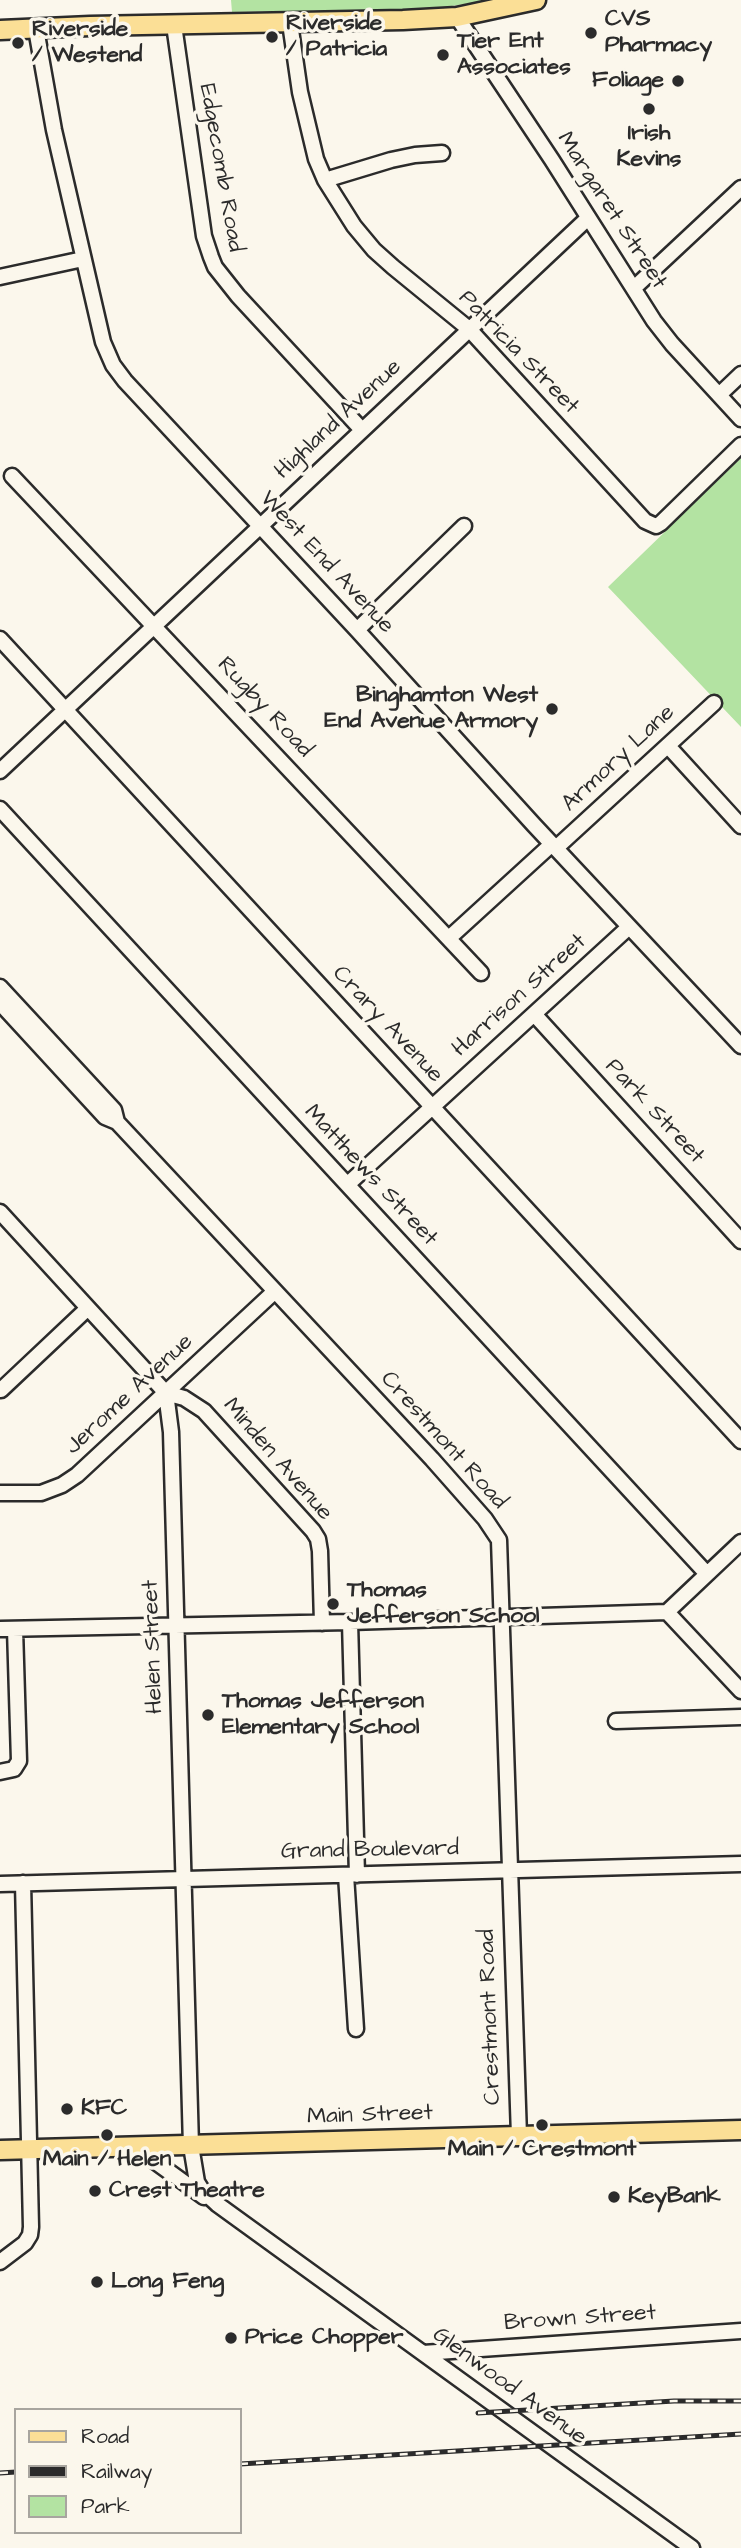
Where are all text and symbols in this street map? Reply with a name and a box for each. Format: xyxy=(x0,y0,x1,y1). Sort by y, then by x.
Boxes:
place label: CVS Pharmacy xyxy=(605,6,712,60)
place label: Riverside / Patricia xyxy=(286,10,387,64)
place label: Riverside / Westend xyxy=(32,16,142,70)
marker: CVS Pharmacy xyxy=(583,25,599,41)
place label: Tier Ent Associates xyxy=(457,28,571,82)
marker: Riverside / Patricia xyxy=(264,29,280,45)
marker: Riverside / Westend xyxy=(10,35,26,51)
marker: Tier Ent Associates xyxy=(435,47,451,63)
place label: Foliage xyxy=(592,67,664,95)
marker: Foliage xyxy=(670,73,686,89)
street label: Edgecomb Road xyxy=(192,82,248,254)
marker: Irish Kevins xyxy=(641,101,657,117)
place label: Irish Kevins xyxy=(617,120,681,174)
street label: Margaret Street xyxy=(550,127,672,295)
street label: Patricia Street xyxy=(452,285,584,421)
street label: Highland Avenue xyxy=(270,354,408,486)
street label: West End Avenue xyxy=(253,486,399,640)
street label: Rugby Road xyxy=(210,652,318,764)
place label: Binghamton West End Avenue Armory xyxy=(324,682,538,736)
street label: Armory Lane xyxy=(557,700,681,818)
marker: Binghamton West End Avenue Armory xyxy=(544,701,560,717)
street label: Harrison Street xyxy=(447,929,593,1063)
street label: Crary Avenue xyxy=(326,961,448,1089)
street label: Park Street xyxy=(598,1054,710,1170)
street label: Matthews Street xyxy=(297,1100,443,1252)
street label: Jerome Avenue xyxy=(60,1329,200,1461)
street label: Crestmont Road xyxy=(374,1366,512,1516)
street label: Minden Avenue xyxy=(216,1393,338,1527)
place label: Thomas Jefferson School xyxy=(347,1577,539,1631)
street label: Helen Street xyxy=(138,1580,170,1714)
marker: Thomas Jefferson School xyxy=(325,1596,341,1612)
place label: Thomas Jefferson Elementary School xyxy=(222,1688,424,1742)
marker: Thomas Jefferson Elementary School xyxy=(200,1707,216,1723)
street label: Grand Boulevard xyxy=(281,1836,459,1866)
street label: Crestmont Road xyxy=(474,1929,508,2105)
place label: KFC xyxy=(81,2095,127,2123)
street label: Main Street xyxy=(307,2100,433,2132)
marker: KFC xyxy=(59,2101,75,2117)
marker: Main / Crestmont xyxy=(534,2117,550,2133)
marker: Main / Helen xyxy=(99,2127,115,2143)
place label: Main / Crestmont xyxy=(448,2136,636,2164)
place label: Main / Helen xyxy=(43,2146,171,2174)
place label: Crest Theatre xyxy=(109,2177,265,2205)
marker: Crest Theatre xyxy=(87,2183,103,2199)
place label: KeyBank xyxy=(628,2183,721,2211)
marker: KeyBank xyxy=(606,2189,622,2205)
place label: Long Feng xyxy=(111,2268,224,2296)
marker: Long Feng xyxy=(89,2274,105,2290)
street label: Brown Street xyxy=(503,2300,657,2338)
street label: Glenwood Avenue xyxy=(427,2322,591,2452)
place label: Price Chopper xyxy=(245,2324,403,2352)
marker: Price Chopper xyxy=(223,2330,239,2346)
legend xyxy=(14,2408,242,2534)
text: Road xyxy=(81,2422,129,2451)
text: Railway xyxy=(81,2457,152,2486)
text: Park xyxy=(81,2492,130,2521)

